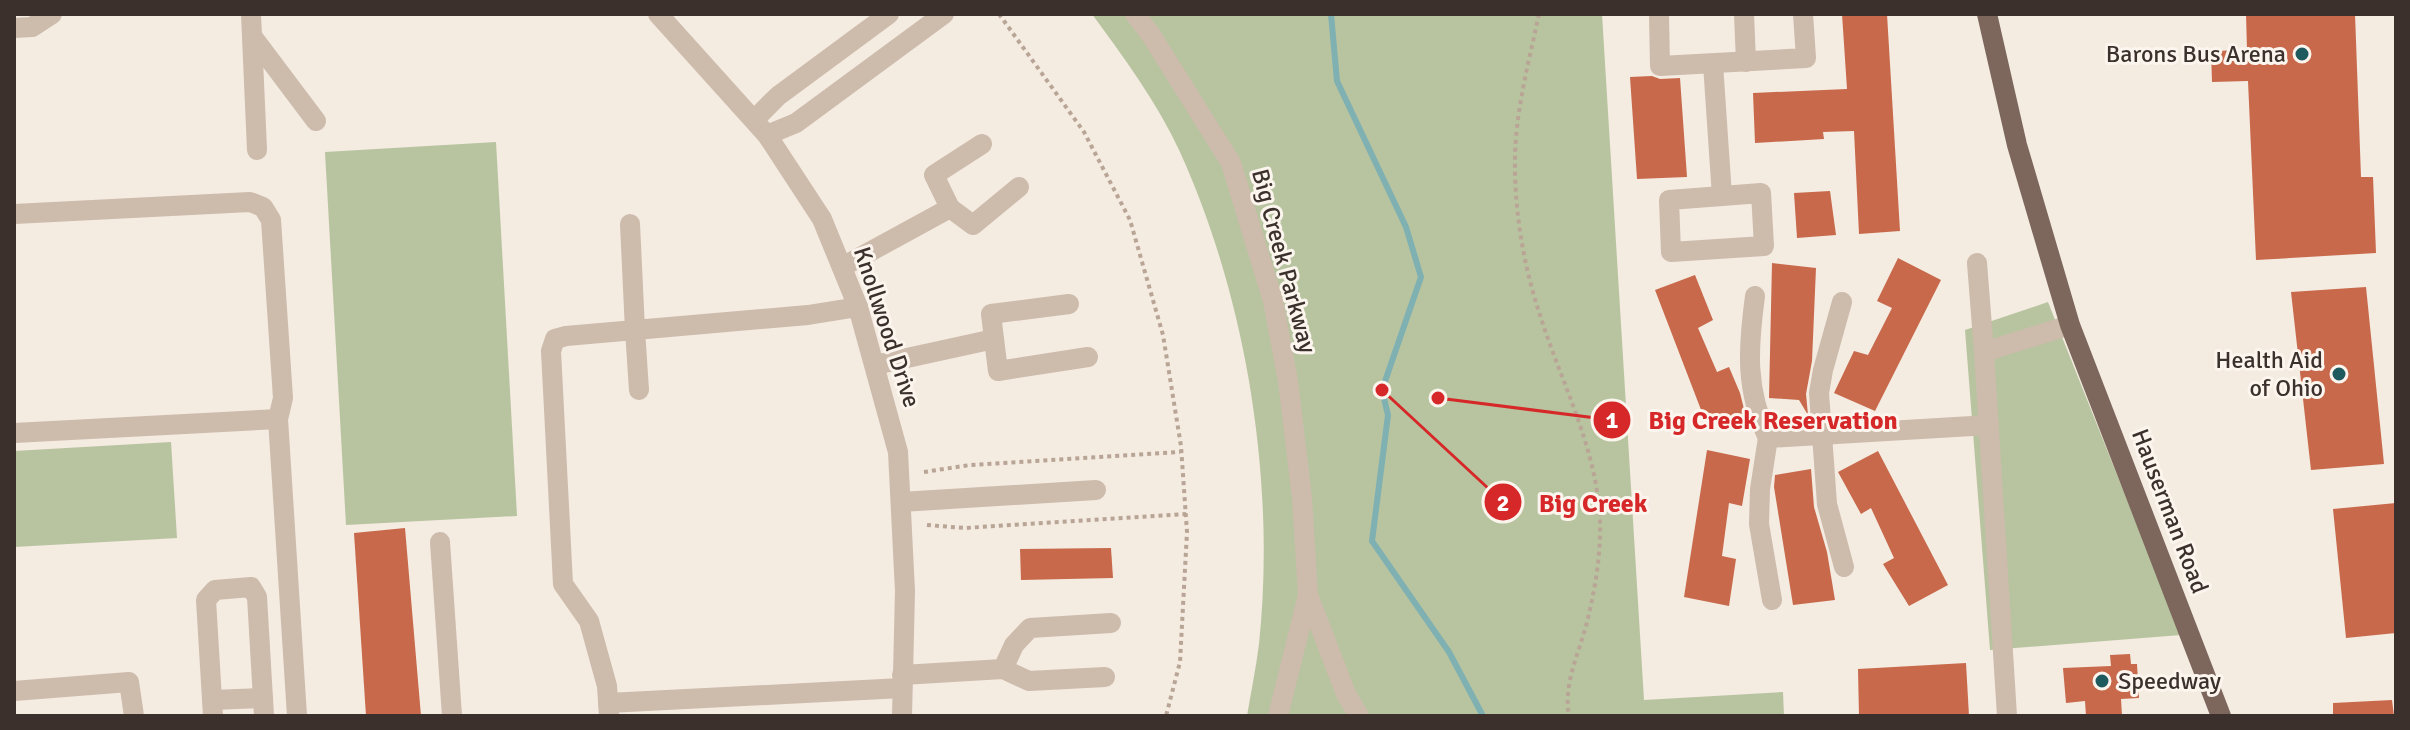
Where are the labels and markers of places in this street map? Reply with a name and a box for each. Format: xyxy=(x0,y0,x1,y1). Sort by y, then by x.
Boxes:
place label: Barons Bus Arena xyxy=(2106,39,2286,69)
marker: Barons Bus Arena xyxy=(2293,45,2311,63)
place label: Health Aid of Ohio xyxy=(2215,345,2323,403)
marker: Health Aid of Ohio xyxy=(2330,365,2348,383)
callout: Big Creek Reservation xyxy=(1592,395,1914,445)
callout: Big Creek xyxy=(1483,477,1663,527)
place label: Speedway xyxy=(2118,666,2221,696)
marker: Speedway xyxy=(2093,672,2111,690)

